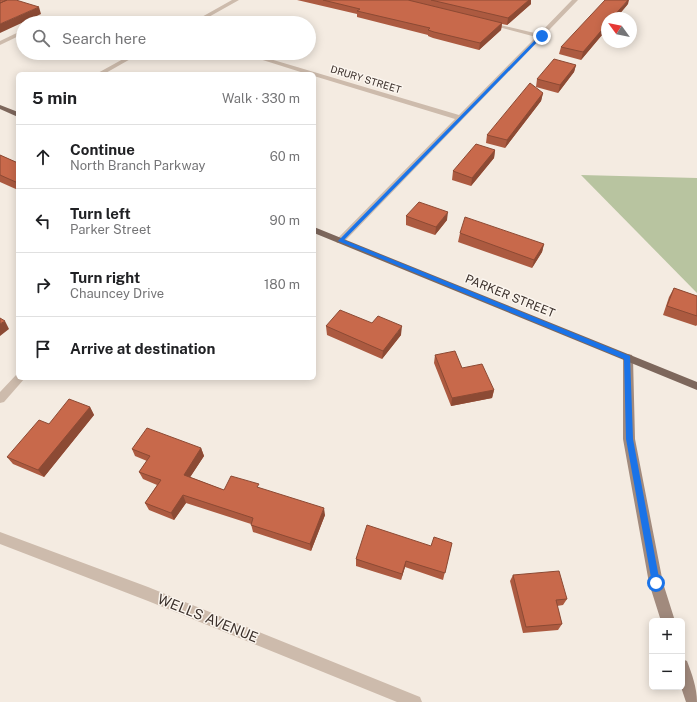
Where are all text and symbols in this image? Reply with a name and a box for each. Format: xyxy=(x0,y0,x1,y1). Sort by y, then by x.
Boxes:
north arrow xyxy=(601,12,637,48)
search box xyxy=(16,16,316,60)
icon: search xyxy=(30,27,52,49)
route end xyxy=(533,27,551,45)
text: Search here xyxy=(62,30,146,47)
street label: DRURY STREET xyxy=(329,63,403,95)
text: 5 min xyxy=(32,88,77,108)
text: Walk · 330 m xyxy=(222,91,300,106)
text: Continue xyxy=(70,141,135,158)
icon: ahead xyxy=(32,146,54,168)
text: 60 m xyxy=(270,149,300,164)
text: North Branch Parkway xyxy=(70,158,205,173)
text: Turn left xyxy=(70,205,131,222)
icon: left xyxy=(32,210,54,232)
text: 90 m xyxy=(270,213,300,228)
text: Parker Street xyxy=(70,222,151,237)
text: Turn right xyxy=(70,269,140,286)
street label: PARKER STREET xyxy=(463,272,557,320)
icon: right xyxy=(32,274,54,296)
text: 180 m xyxy=(264,277,300,292)
text: Chauncey Drive xyxy=(70,286,164,301)
icon: arrive xyxy=(32,338,54,360)
text: Arrive at destination xyxy=(70,340,215,357)
route start xyxy=(647,574,665,592)
street label: WELLS AVENUE xyxy=(155,591,261,645)
map controls xyxy=(649,618,685,690)
button: + xyxy=(649,618,685,654)
button: − xyxy=(649,654,685,690)

